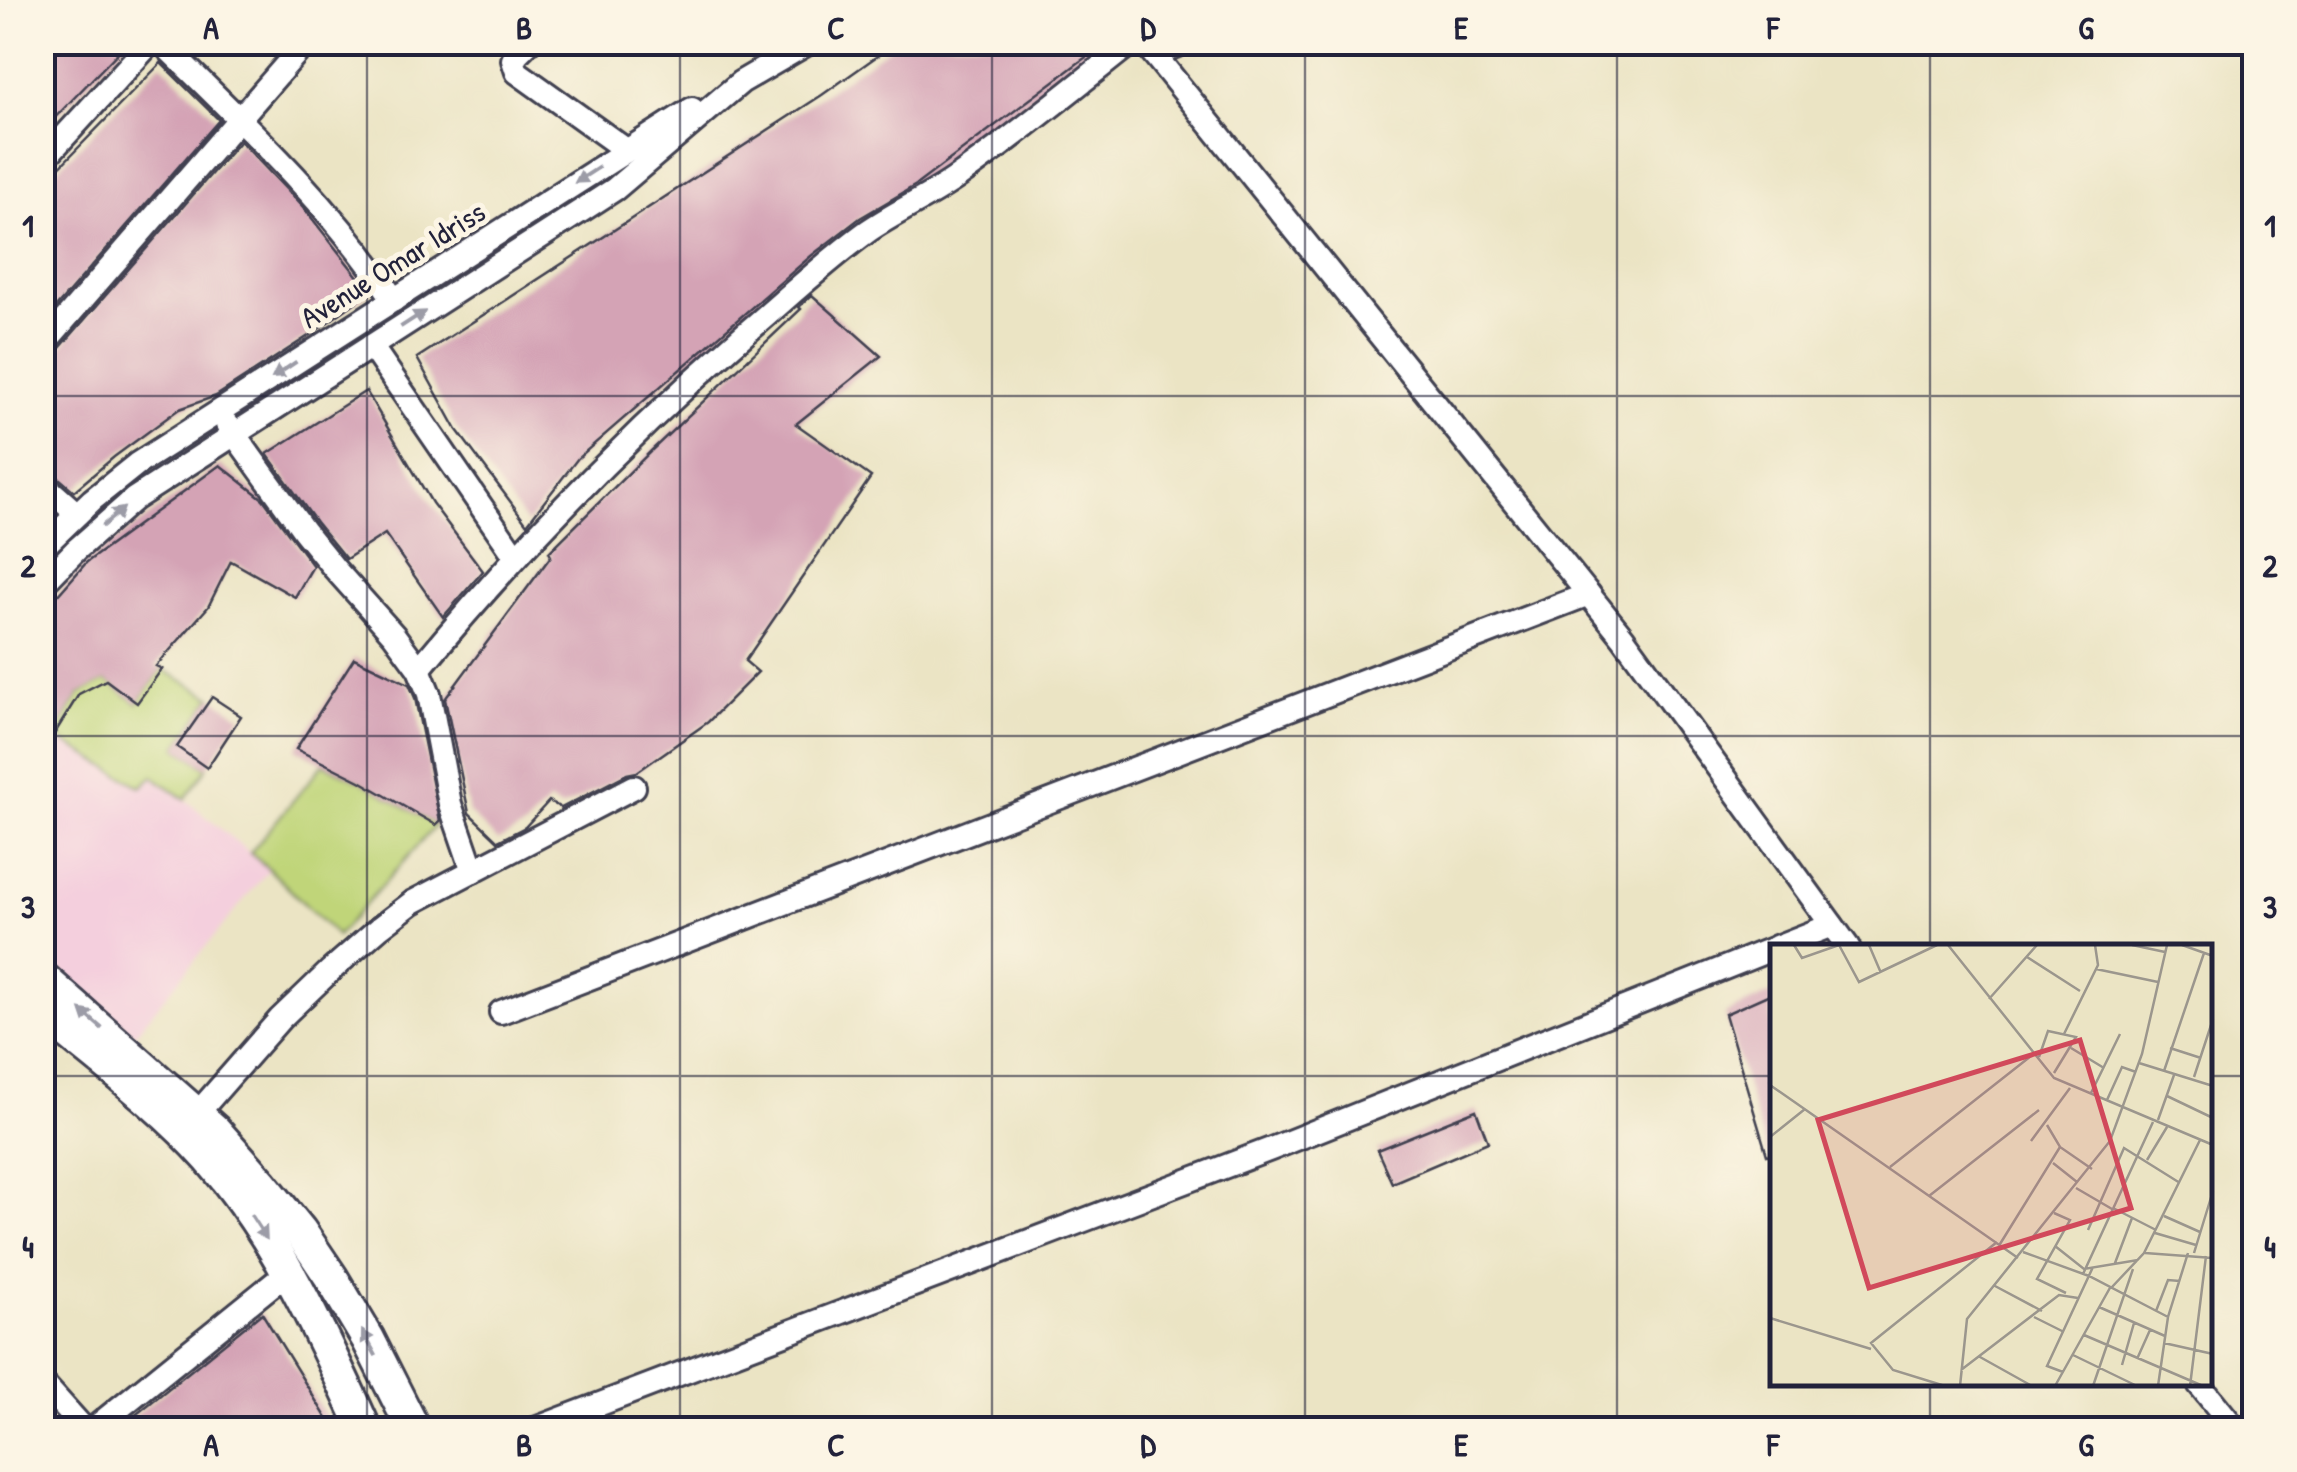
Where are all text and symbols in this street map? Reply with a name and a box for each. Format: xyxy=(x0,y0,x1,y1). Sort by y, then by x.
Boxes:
text: A xyxy=(203,6,219,49)
text: B xyxy=(516,6,532,49)
text: C xyxy=(827,6,845,49)
text: D xyxy=(1140,6,1156,49)
text: E xyxy=(1454,6,1469,49)
text: F xyxy=(1766,6,1781,49)
text: G xyxy=(2078,6,2094,49)
one-way arrow xyxy=(573,166,601,184)
street label: Avenue Omar Idriss xyxy=(293,191,492,337)
text: 1 xyxy=(22,204,34,247)
text: 1 xyxy=(2264,204,2276,247)
one-way arrow xyxy=(399,310,427,328)
one-way arrow xyxy=(271,361,298,379)
one-way arrow xyxy=(100,507,125,528)
text: 2 xyxy=(21,544,37,587)
text: 2 xyxy=(2263,544,2279,587)
text: 3 xyxy=(21,885,35,928)
text: 3 xyxy=(2263,885,2277,928)
inset map xyxy=(1770,944,2212,1387)
one-way arrow xyxy=(79,1009,104,1031)
one-way arrow xyxy=(250,1213,268,1241)
text: 4 xyxy=(22,1225,34,1268)
text: 4 xyxy=(2264,1225,2276,1268)
one-way arrow xyxy=(361,1328,378,1357)
text: A xyxy=(203,1423,219,1466)
text: B xyxy=(516,1423,532,1466)
text: C xyxy=(827,1423,845,1466)
text: D xyxy=(1140,1423,1156,1466)
text: E xyxy=(1454,1423,1469,1466)
text: F xyxy=(1766,1423,1781,1466)
text: G xyxy=(2078,1423,2094,1466)

